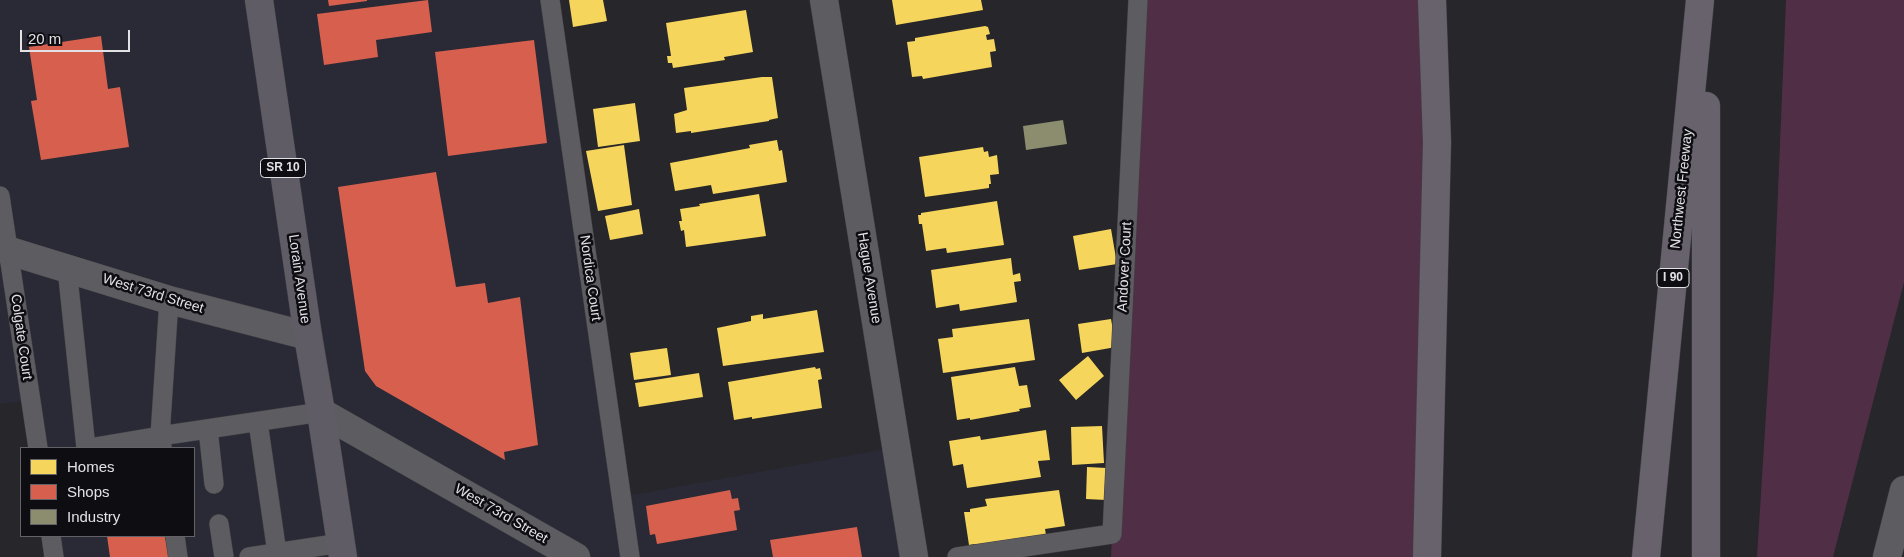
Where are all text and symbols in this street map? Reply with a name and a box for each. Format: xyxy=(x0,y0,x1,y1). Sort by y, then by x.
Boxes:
scale bar xyxy=(22,20,132,52)
text: 20 m xyxy=(28,30,61,47)
street label: Northwest Freeway xyxy=(1667,128,1697,250)
road number: SR 10 xyxy=(260,158,306,178)
street label: Andover Court xyxy=(1114,221,1136,313)
street label: Hague Avenue xyxy=(853,231,885,325)
street label: Lorain Avenue xyxy=(284,233,314,325)
street label: Nordica Court xyxy=(576,234,604,322)
road number: I 90 xyxy=(1657,268,1689,288)
street label: West 73rd Street xyxy=(100,271,206,317)
street label: Colgate Court xyxy=(7,293,35,381)
legend xyxy=(20,447,195,537)
text: Homes xyxy=(67,458,115,475)
street label: West 73rd Street xyxy=(451,481,551,547)
text: Shops xyxy=(67,483,110,500)
text: Industry xyxy=(67,508,120,525)

